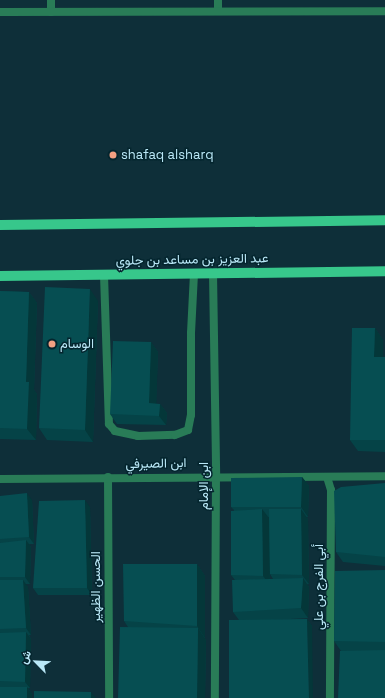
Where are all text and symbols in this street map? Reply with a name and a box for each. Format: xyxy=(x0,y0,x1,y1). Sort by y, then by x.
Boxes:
place label: shafaq alsharq xyxy=(121,147,214,163)
marker: shafaq alsharq xyxy=(108,150,118,160)
street label: عبد العزيز بن مساعد بن جلوي xyxy=(115,251,269,269)
place label: الوسام xyxy=(60,336,94,352)
marker: الوسام xyxy=(47,339,57,349)
street label: ابن الصيرفي xyxy=(125,456,187,472)
street label: ابن الإمام xyxy=(196,462,212,510)
street label: أبي الفرج بن علي xyxy=(311,544,327,630)
street label: الحسن الظهير xyxy=(88,551,104,623)
north arrow xyxy=(16,642,56,682)
text: ش xyxy=(16,648,34,666)

